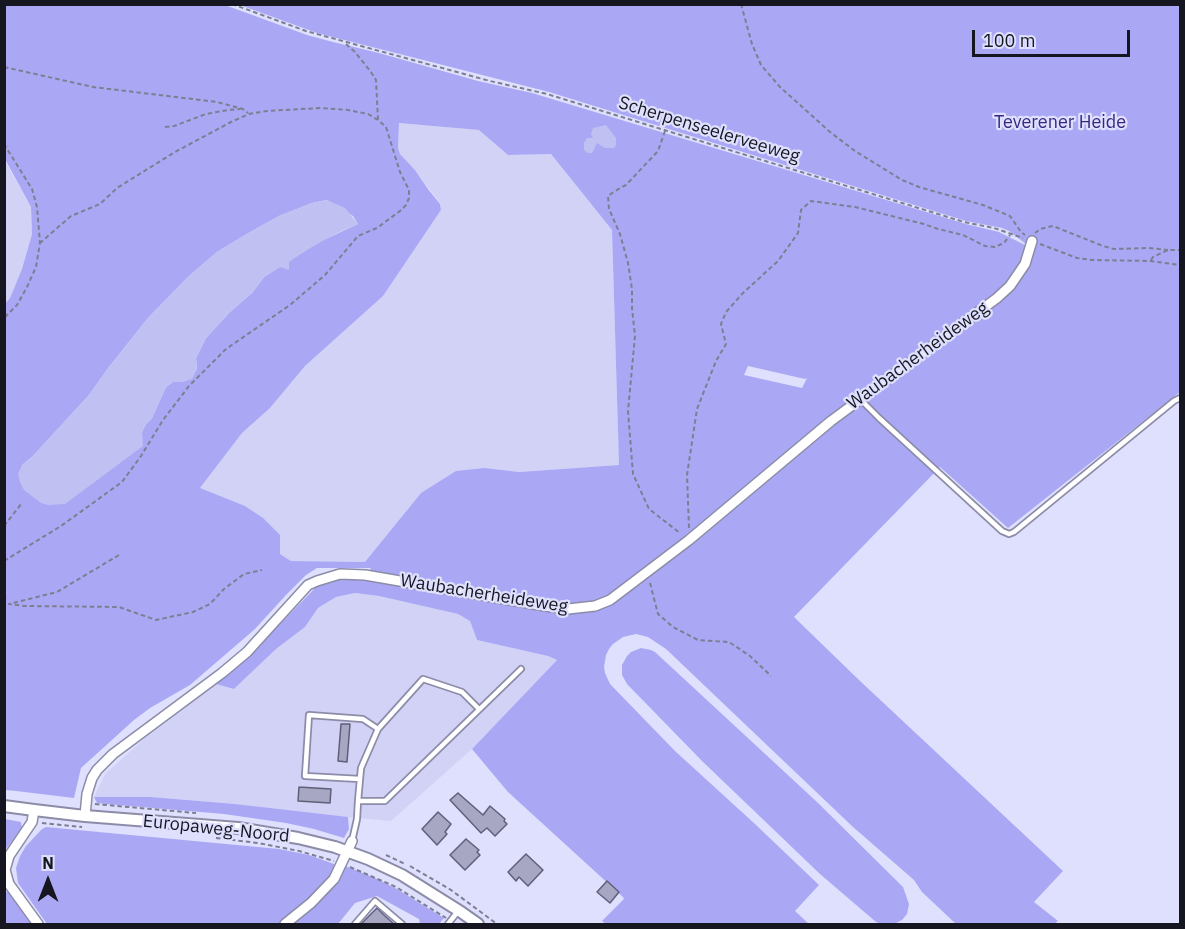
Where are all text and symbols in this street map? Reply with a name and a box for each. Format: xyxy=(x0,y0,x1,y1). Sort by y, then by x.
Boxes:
scale bar xyxy=(975,18,1132,56)
text: 100 m xyxy=(983,29,1035,52)
street label: Scherpenseelerveeweg xyxy=(616,92,802,168)
park label: Teverener Heide xyxy=(994,112,1126,134)
street label: Waubacherheideweg xyxy=(843,297,993,415)
street label: Waubacherheideweg xyxy=(399,570,569,618)
street label: Europaweg-Noord xyxy=(142,811,290,847)
north arrow xyxy=(18,851,78,911)
text: N xyxy=(42,853,54,873)

